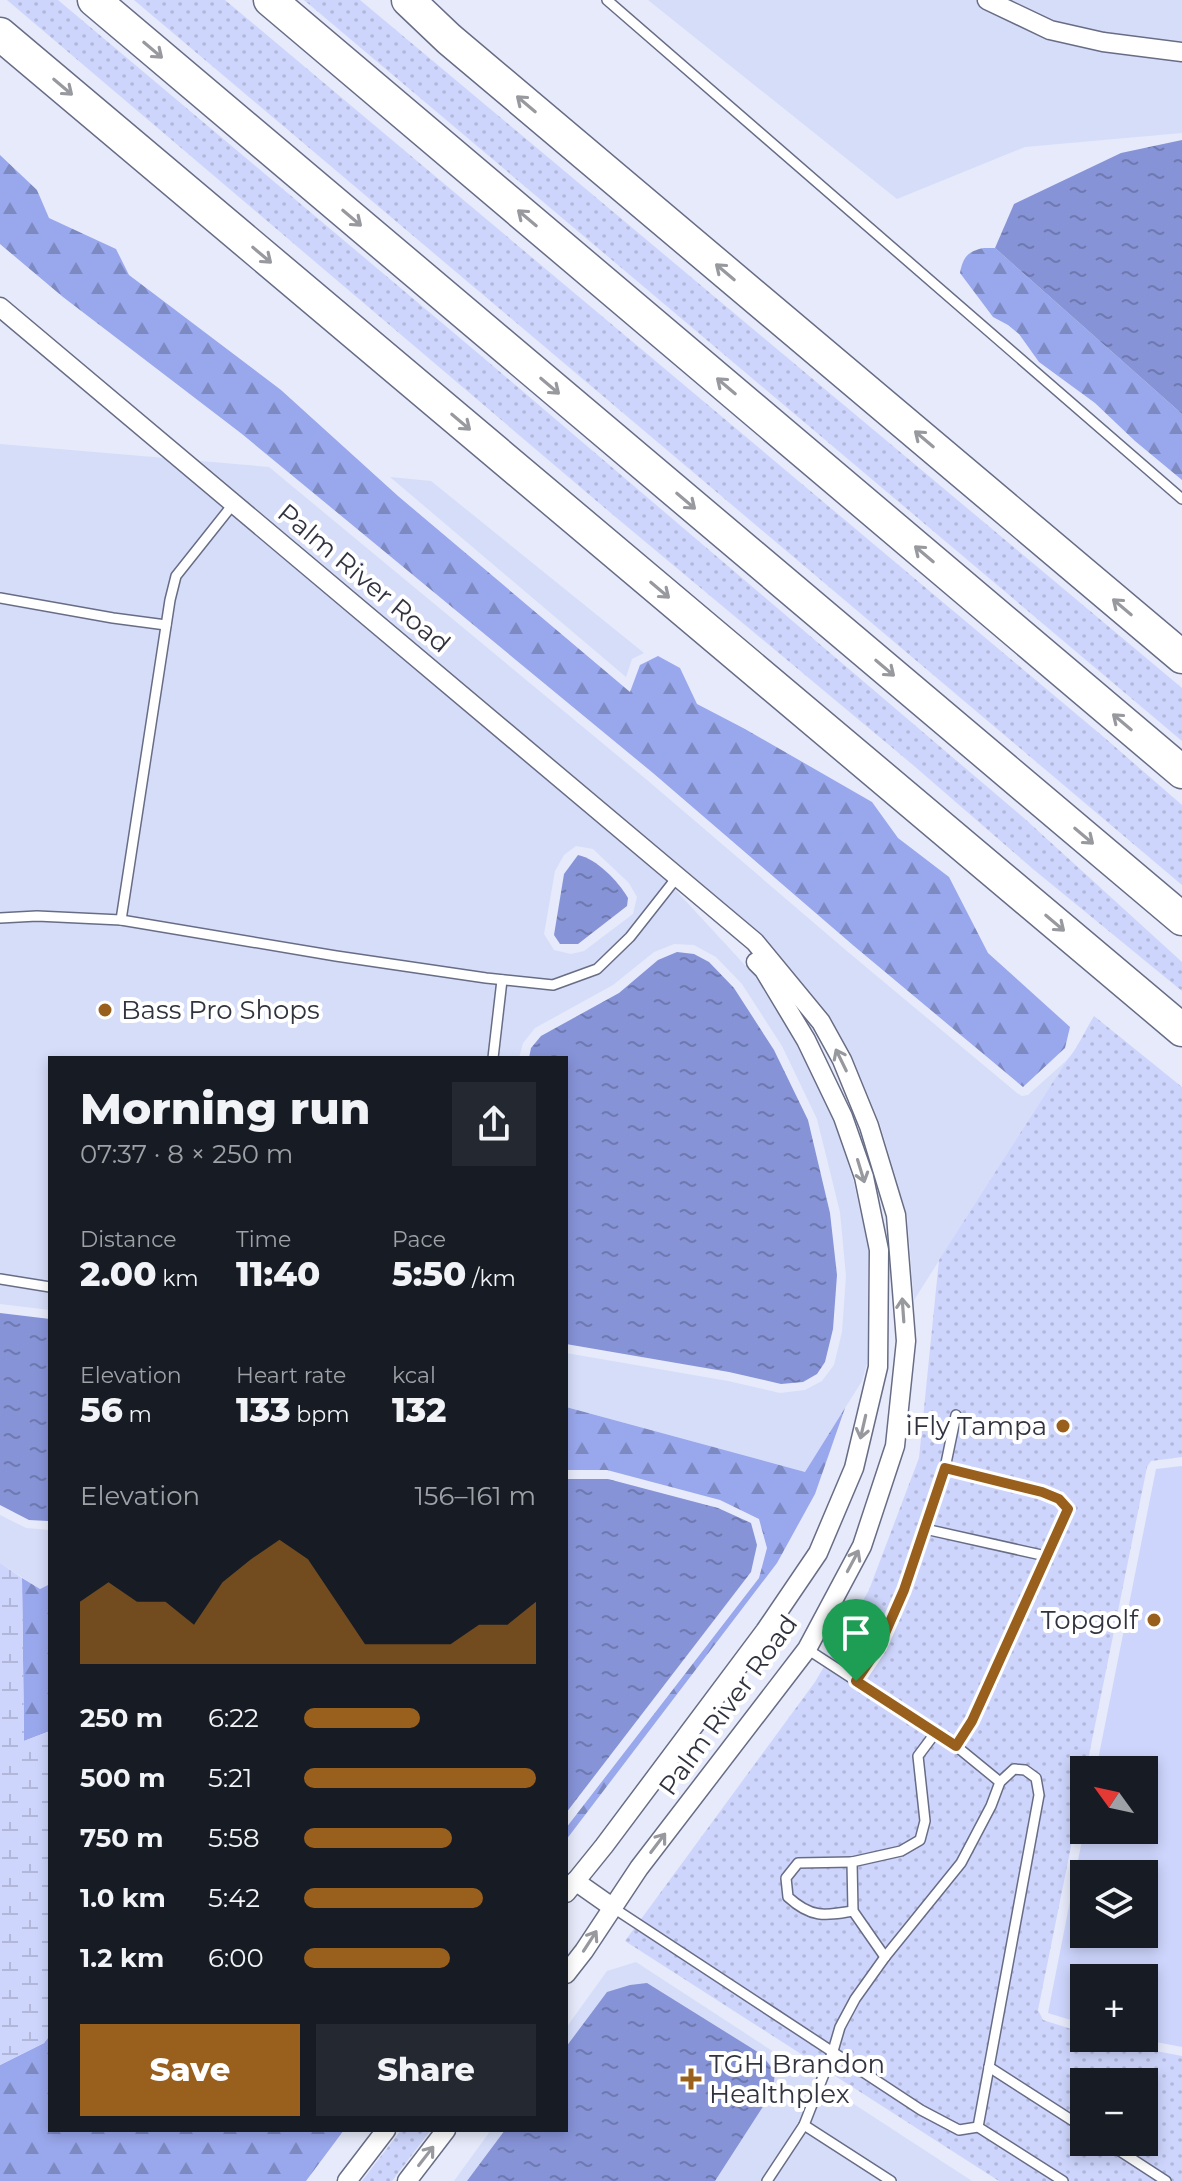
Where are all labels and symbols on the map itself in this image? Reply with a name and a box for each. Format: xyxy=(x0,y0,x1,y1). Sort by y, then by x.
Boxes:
one-way arrow xyxy=(143,41,163,59)
one-way arrow xyxy=(53,78,73,96)
one-way arrow xyxy=(517,95,537,113)
one-way arrow xyxy=(341,209,362,227)
one-way arrow xyxy=(518,209,538,227)
one-way arrow xyxy=(251,246,272,264)
one-way arrow xyxy=(715,263,736,281)
one-way arrow xyxy=(540,377,560,395)
one-way arrow xyxy=(716,377,736,395)
one-way arrow xyxy=(450,413,471,431)
one-way arrow xyxy=(914,430,934,448)
one-way arrow xyxy=(676,492,696,510)
street label: Palm River Road xyxy=(271,497,457,659)
one-way arrow xyxy=(914,545,935,563)
one-way arrow xyxy=(649,581,669,599)
one-way arrow xyxy=(1113,598,1133,616)
one-way arrow xyxy=(874,659,895,677)
one-way arrow xyxy=(1113,713,1133,731)
one-way arrow xyxy=(1073,827,1093,845)
one-way arrow xyxy=(1045,914,1065,932)
place label: Bass Pro Shops xyxy=(121,994,320,1026)
marker: Bass Pro Shops xyxy=(96,1001,114,1019)
one-way arrow xyxy=(833,1048,848,1072)
one-way arrow xyxy=(855,1158,869,1183)
one-way arrow xyxy=(895,1297,910,1324)
place label: iFly Tampa xyxy=(906,1410,1047,1442)
one-way arrow xyxy=(855,1414,870,1439)
marker: iFly Tampa xyxy=(1054,1417,1072,1435)
one-way arrow xyxy=(846,1550,862,1574)
pin xyxy=(822,1599,890,1681)
place label: Topgolf xyxy=(1041,1604,1139,1636)
street label: Palm River Road xyxy=(652,1608,804,1802)
marker: Topgolf xyxy=(1145,1611,1163,1629)
north arrow xyxy=(1070,1756,1158,1844)
one-way arrow xyxy=(649,1833,666,1854)
one-way arrow xyxy=(582,1930,598,1953)
place label: TGH Brandon Healthplex xyxy=(709,2048,885,2110)
marker: TGH Brandon Healthplex xyxy=(680,2068,702,2090)
one-way arrow xyxy=(418,2145,435,2167)

